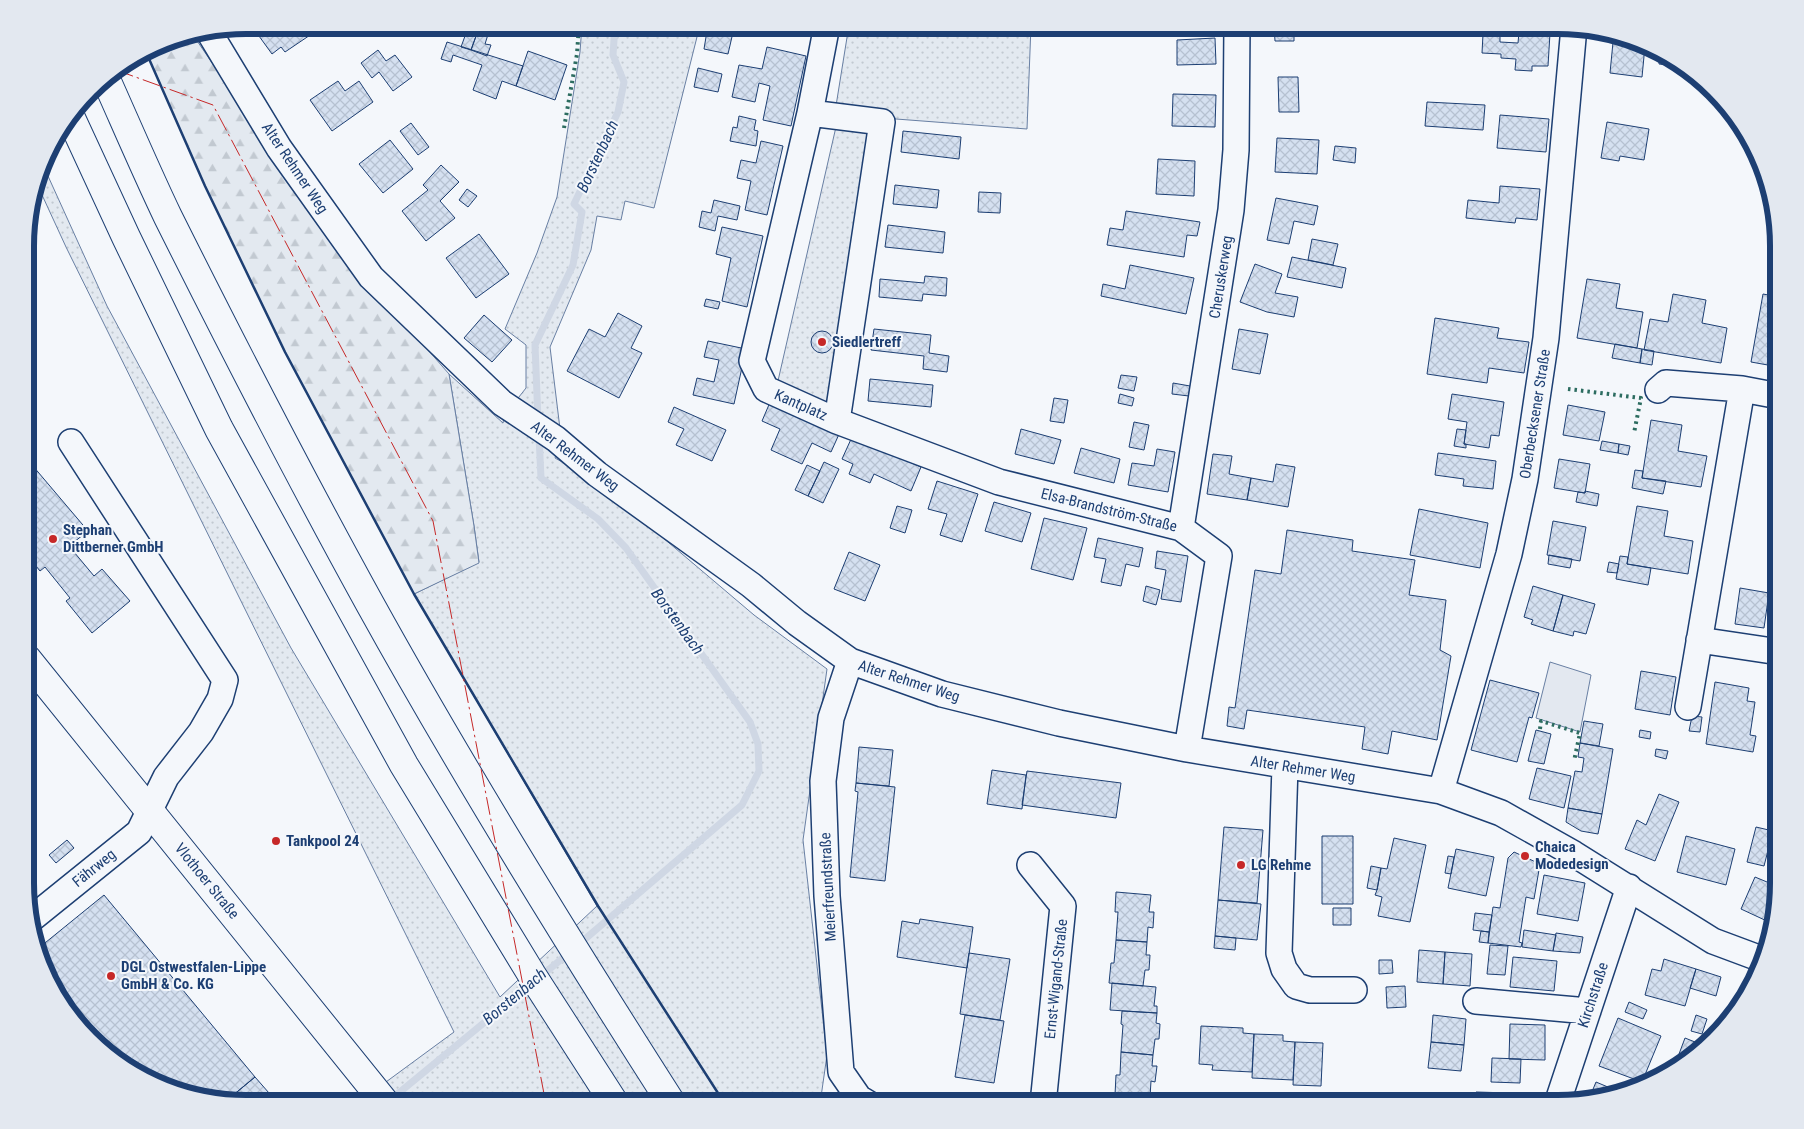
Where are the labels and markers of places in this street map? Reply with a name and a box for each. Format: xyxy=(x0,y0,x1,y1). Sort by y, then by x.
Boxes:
place label: Siedlertreff xyxy=(832,333,901,351)
marker: Siedlertreff xyxy=(816,336,828,348)
place label: Stephan Dittberner GmbH xyxy=(63,521,164,556)
marker: Stephan Dittberner GmbH xyxy=(47,533,59,545)
place label: Tankpool 24 xyxy=(286,832,360,850)
marker: Tankpool 24 xyxy=(270,835,282,847)
place label: Chaica Modedesign xyxy=(1535,838,1609,873)
marker: Chaica Modedesign xyxy=(1519,850,1531,862)
place label: LG Rehme xyxy=(1251,856,1311,874)
marker: LG Rehme xyxy=(1235,859,1247,871)
place label: DGL Ostwestfalen-Lippe GmbH & Co. KG xyxy=(121,958,266,993)
marker: DGL Ostwestfalen-Lippe GmbH & Co. KG xyxy=(105,970,117,982)

